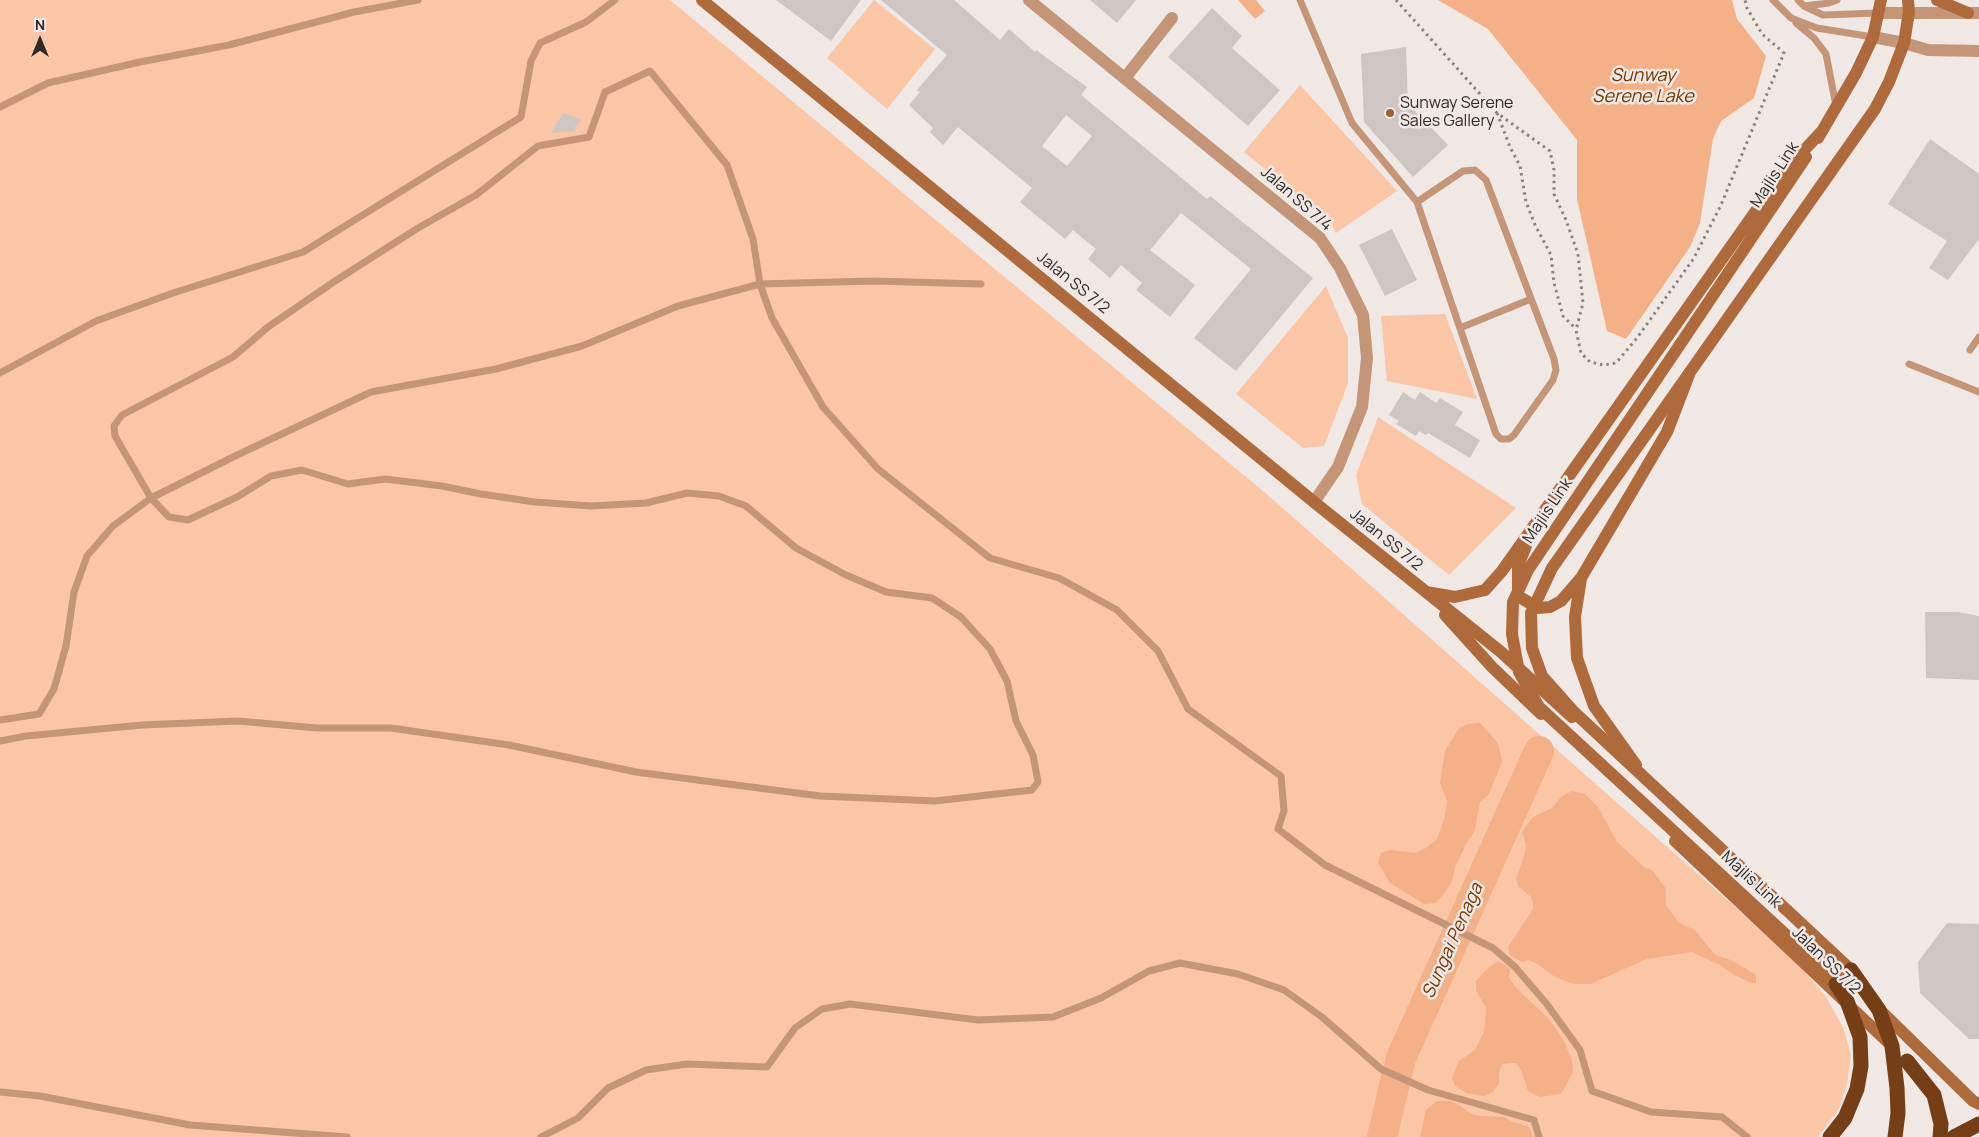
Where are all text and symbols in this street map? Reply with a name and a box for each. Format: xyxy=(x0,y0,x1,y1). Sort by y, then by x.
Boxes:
north arrow xyxy=(15,15,65,65)
text: N xyxy=(35,15,45,34)
water label: Sunway Serene Lake xyxy=(1592,65,1694,108)
place label: Sunway Serene Sales Gallery xyxy=(1400,94,1513,132)
marker: Sunway Serene Sales Gallery xyxy=(1384,107,1396,119)
street label: Majlis Link xyxy=(1747,138,1803,212)
street label: Jalan SS 7/4 xyxy=(1256,163,1336,235)
street label: Jalan SS 7/2 xyxy=(1033,248,1113,318)
street label: Majlis Link xyxy=(1519,475,1577,547)
street label: Jalan SS 7/2 xyxy=(1346,505,1426,575)
street label: Majlis Link xyxy=(1717,847,1785,913)
water label: Sungai Penaga xyxy=(1418,880,1488,1002)
street label: Jalan SS 7/2 xyxy=(1788,923,1864,999)

